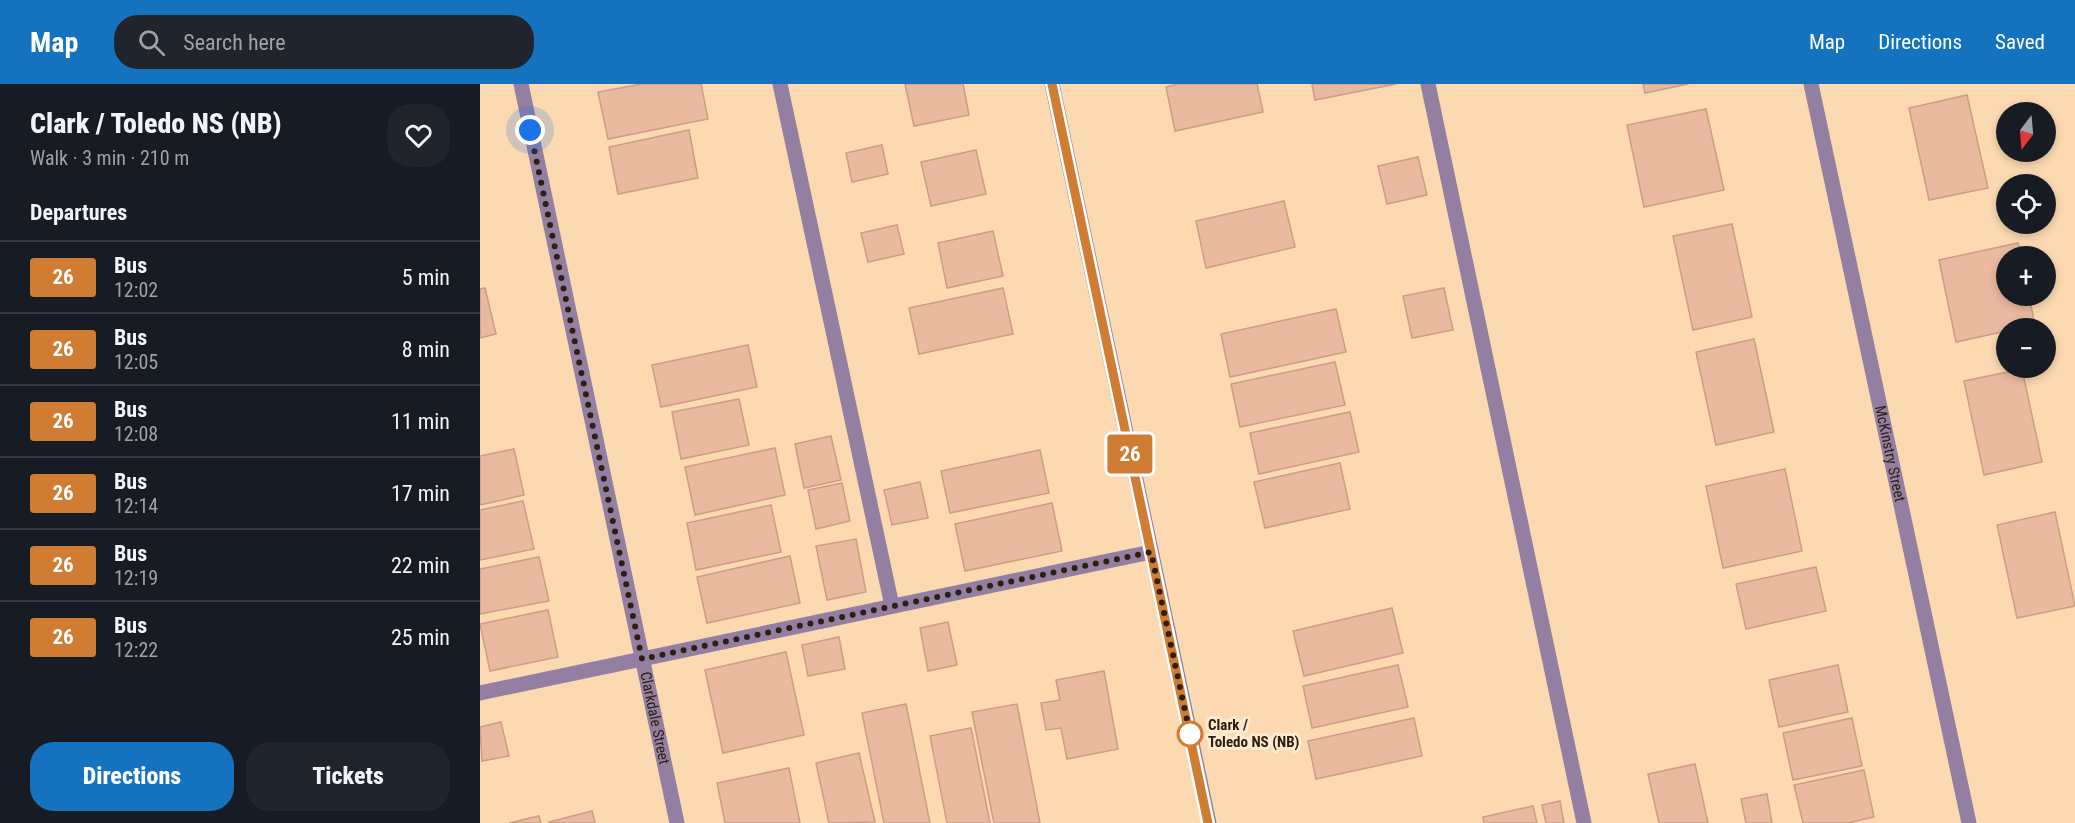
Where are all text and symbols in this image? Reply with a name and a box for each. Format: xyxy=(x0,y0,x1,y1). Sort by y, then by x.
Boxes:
search box xyxy=(114,15,534,69)
text: Map xyxy=(30,26,78,59)
icon: search xyxy=(135,26,168,59)
text: Search here xyxy=(183,30,286,55)
text: Map xyxy=(1809,30,1845,54)
text: Directions xyxy=(1878,30,1962,54)
text: Saved xyxy=(1995,30,2045,54)
north arrow xyxy=(1996,102,2056,162)
map controls xyxy=(1996,102,2056,378)
button: heart xyxy=(387,104,450,167)
text: Clark / Toledo NS (NB) xyxy=(30,107,282,140)
your location xyxy=(515,115,545,145)
text: Walk · 3 min · 210 m xyxy=(30,146,189,170)
button: locate xyxy=(1996,174,2056,234)
text: Departures xyxy=(30,200,127,225)
button: + xyxy=(1996,246,2056,306)
text: Bus xyxy=(114,253,147,278)
text: 26 xyxy=(52,265,74,289)
text: 5 min xyxy=(402,265,450,290)
text: 12:02 xyxy=(114,278,158,302)
button: − xyxy=(1996,318,2056,378)
text: Bus xyxy=(114,325,147,350)
text: 26 xyxy=(52,337,74,361)
text: 8 min xyxy=(402,337,450,362)
text: 12:05 xyxy=(114,350,158,374)
text: Bus xyxy=(114,397,147,422)
street label: McKinstry Street xyxy=(1871,404,1909,503)
text: 26 xyxy=(52,409,74,433)
text: 11 min xyxy=(391,409,450,434)
text: 12:08 xyxy=(114,422,158,446)
line badge: 26 xyxy=(1103,434,1157,473)
text: 26 xyxy=(1119,442,1141,466)
text: Bus xyxy=(114,469,147,494)
text: 26 xyxy=(52,481,74,505)
text: 17 min xyxy=(391,481,450,506)
text: 12:14 xyxy=(114,494,158,518)
text: Bus xyxy=(114,541,147,566)
text: 26 xyxy=(52,553,74,577)
text: 22 min xyxy=(391,553,450,578)
text: 12:19 xyxy=(114,566,158,590)
text: Bus xyxy=(114,613,147,638)
text: 26 xyxy=(52,625,74,649)
text: 25 min xyxy=(391,625,450,650)
text: 12:22 xyxy=(114,638,158,662)
street label: Clarkdale Street xyxy=(636,670,673,766)
place label: Clark / Toledo NS (NB) xyxy=(1208,716,1300,751)
marker: Clark / Toledo NS (NB) xyxy=(1177,721,1203,747)
button: Directions xyxy=(30,742,234,811)
button: Tickets xyxy=(246,742,450,811)

